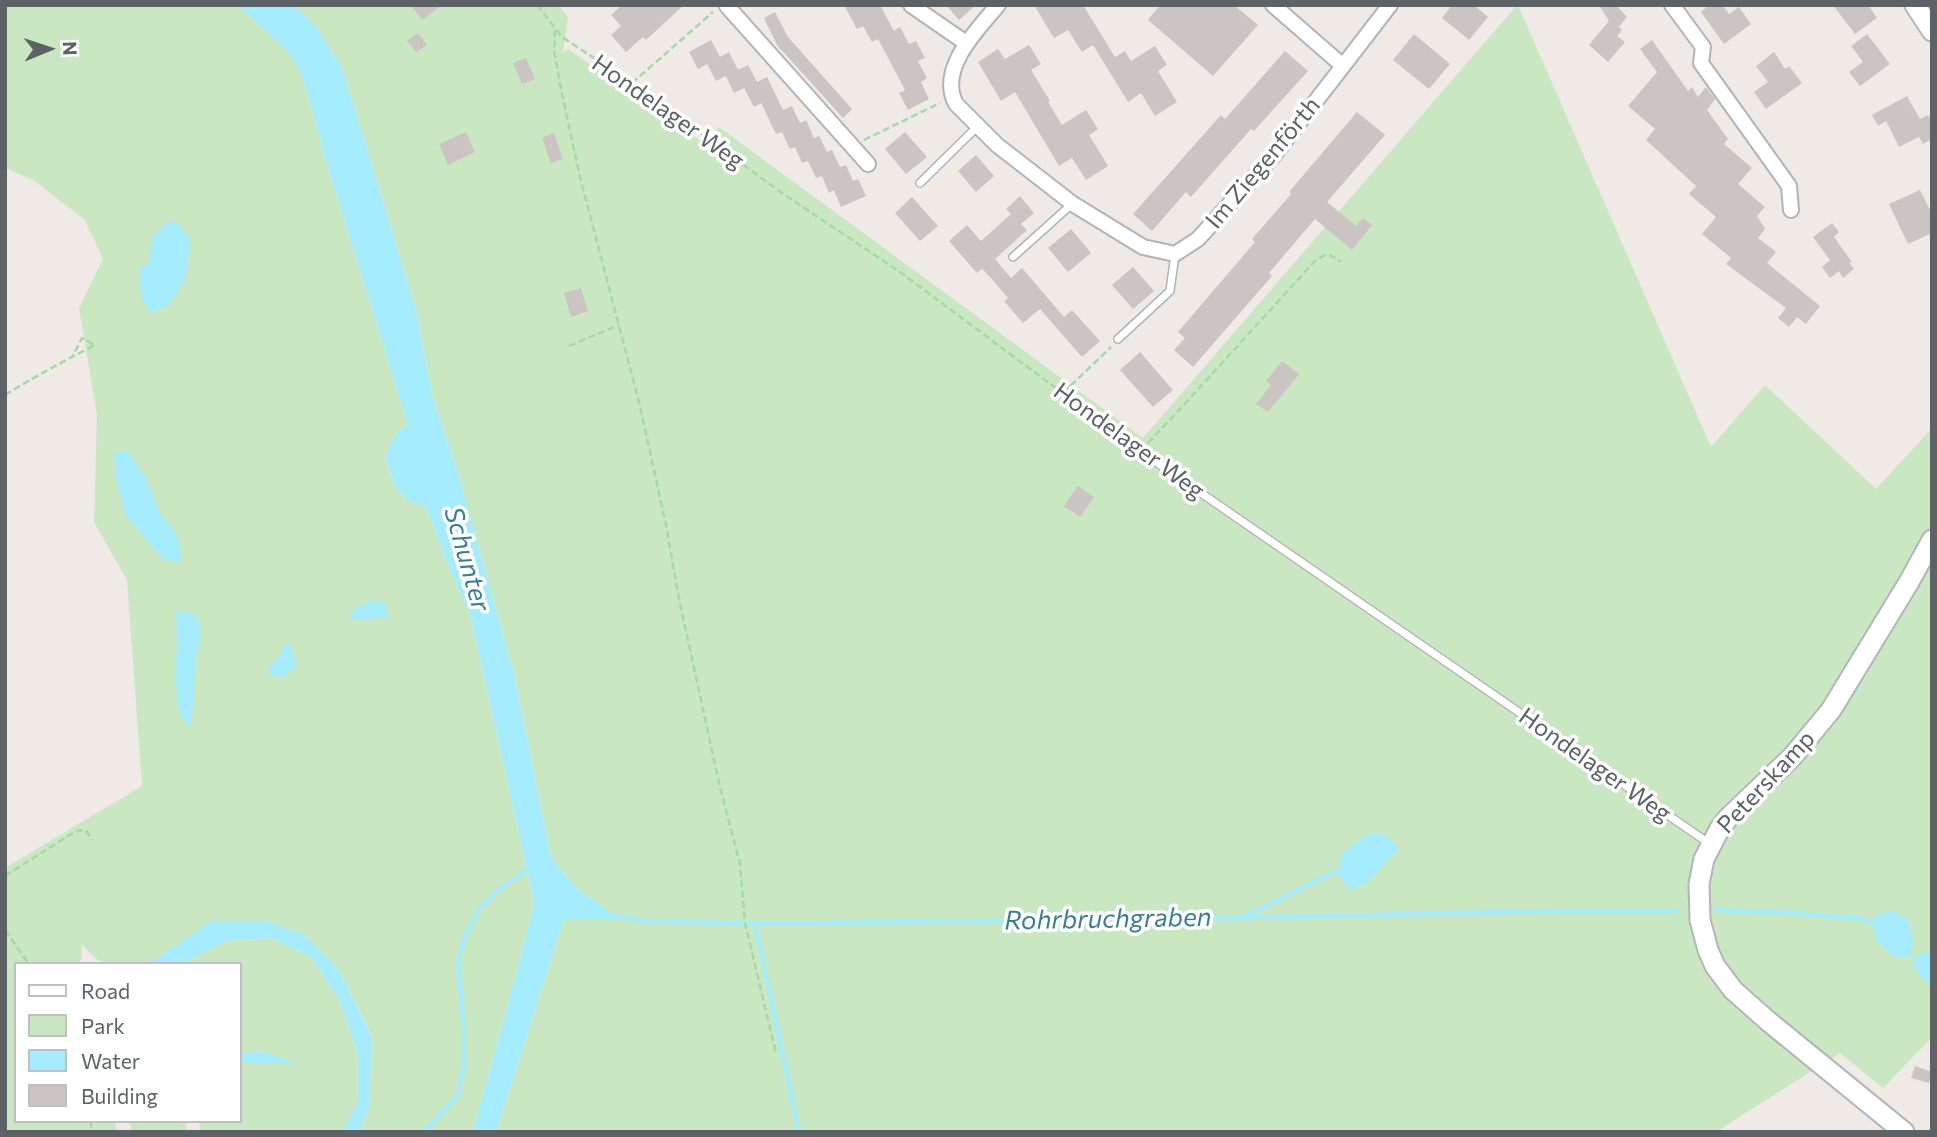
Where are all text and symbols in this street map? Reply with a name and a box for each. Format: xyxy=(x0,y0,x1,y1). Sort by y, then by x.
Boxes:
north arrow xyxy=(14,14,84,84)
text: N xyxy=(59,41,82,56)
street label: Hondelager Weg xyxy=(586,49,750,175)
street label: Im Ziegenförth xyxy=(1200,91,1326,235)
street label: Hondelager Weg xyxy=(1048,377,1210,505)
water label: Schunter xyxy=(437,503,497,615)
street label: Hondelager Weg xyxy=(1513,702,1677,828)
street label: Peterskamp xyxy=(1711,725,1821,839)
water label: Rohrbruchgraben xyxy=(1004,902,1212,936)
legend xyxy=(14,962,242,1123)
text: Road xyxy=(81,978,130,1003)
text: Park xyxy=(81,1013,125,1038)
text: Water xyxy=(81,1048,140,1073)
text: Building xyxy=(81,1083,158,1108)

